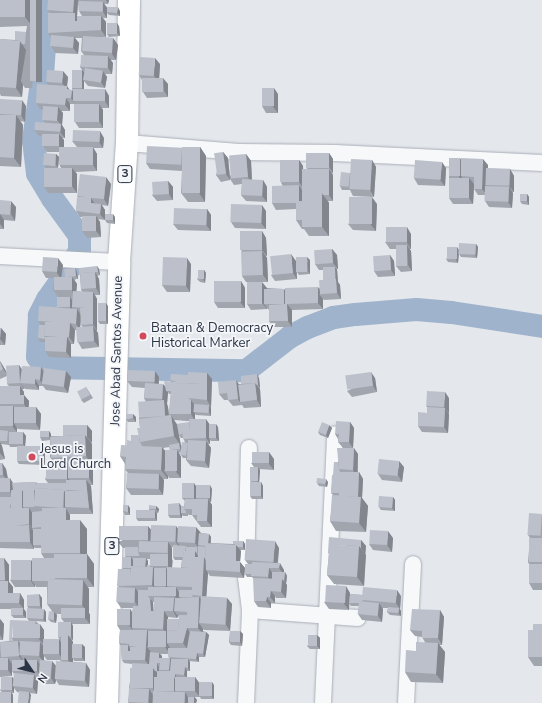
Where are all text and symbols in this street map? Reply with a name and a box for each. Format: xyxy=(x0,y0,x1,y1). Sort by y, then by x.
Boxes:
road number: 3 xyxy=(117,164,133,184)
street label: Jose Abad Santos Avenue xyxy=(108,276,126,426)
place label: Bataan & Democracy Historical Marker xyxy=(151,321,273,352)
marker: Bataan & Democracy Historical Marker xyxy=(138,331,148,341)
place label: Jesus is Lord Church xyxy=(40,442,111,473)
marker: Jesus is Lord Church xyxy=(27,452,37,462)
road number: 3 xyxy=(104,536,120,556)
north arrow xyxy=(12,651,52,691)
text: N xyxy=(34,670,51,686)

